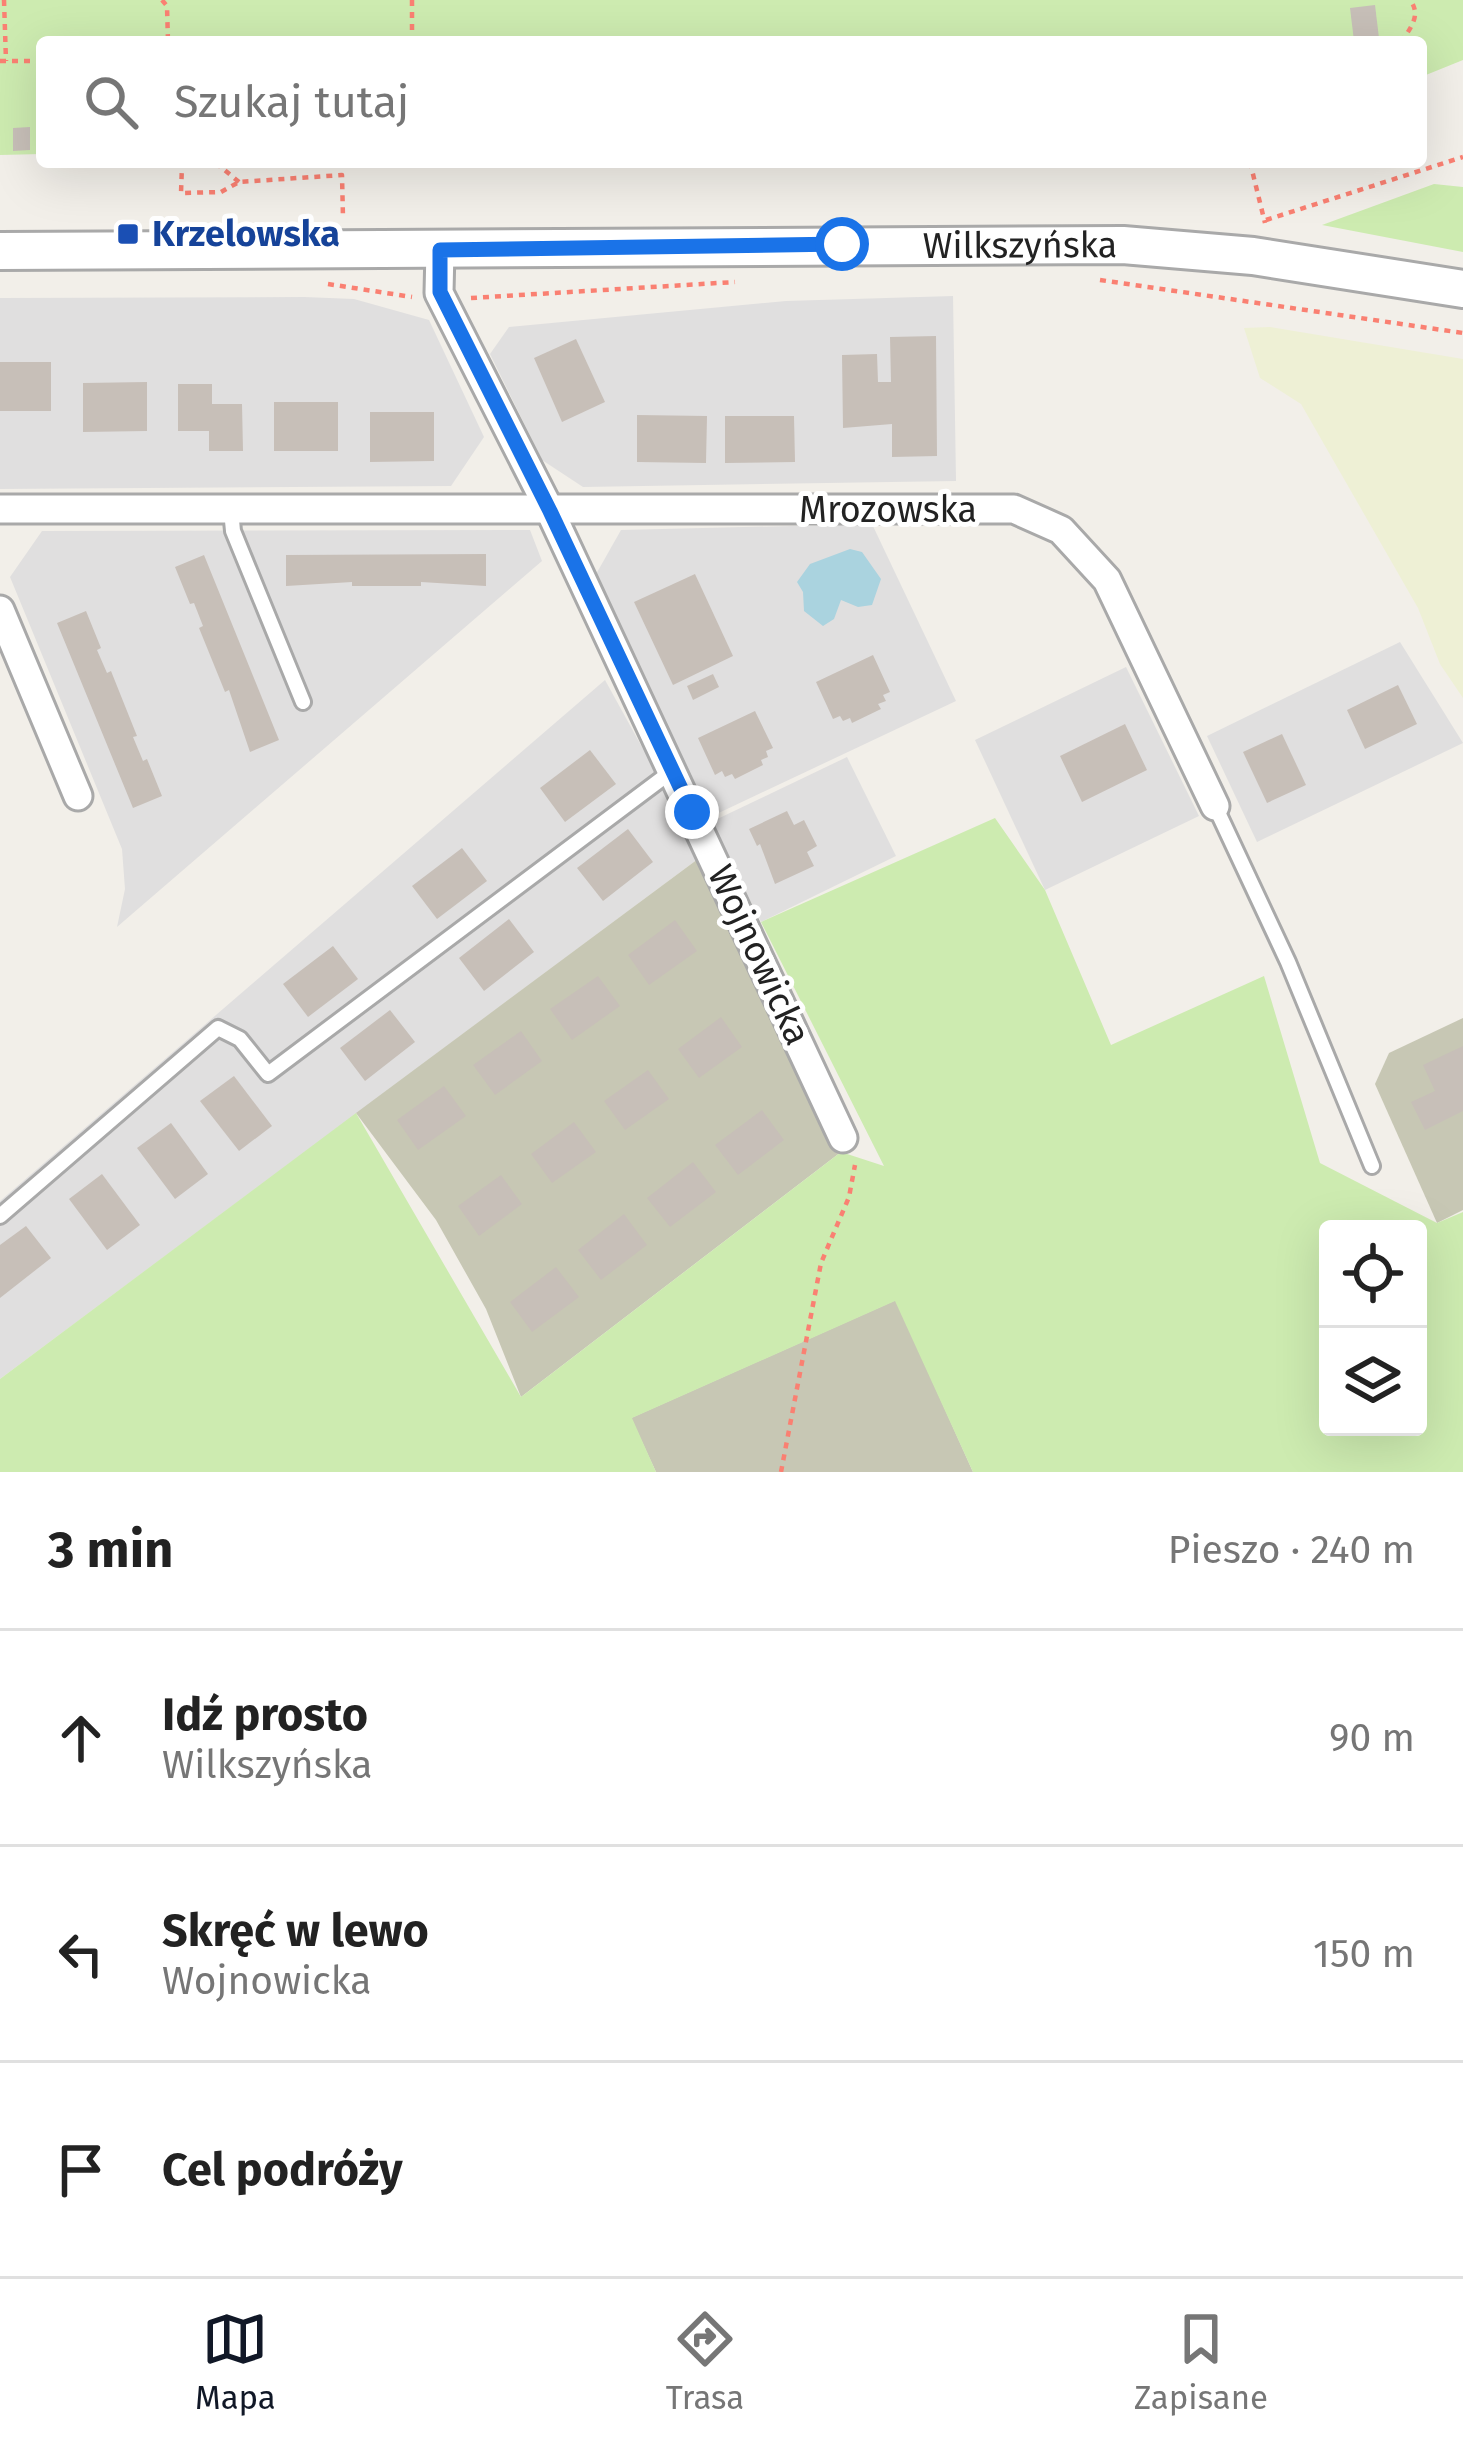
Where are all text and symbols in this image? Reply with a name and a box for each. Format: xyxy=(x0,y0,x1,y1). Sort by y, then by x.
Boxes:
search box xyxy=(36,36,1427,168)
icon: search xyxy=(78,69,144,135)
text: Szukaj tutaj xyxy=(174,75,409,129)
place label: Krzelowska xyxy=(152,212,340,256)
route start xyxy=(815,217,869,271)
marker: Krzelowska xyxy=(115,221,141,247)
street label: Wilkszyńska xyxy=(923,223,1117,268)
street label: Mrozowska xyxy=(799,488,977,532)
route end xyxy=(665,785,719,839)
street label: Wojnowicka xyxy=(698,858,820,1052)
map controls xyxy=(1319,1220,1427,1436)
button: locate xyxy=(1319,1220,1427,1328)
button: layers xyxy=(1319,1328,1427,1436)
text: 3 min xyxy=(48,1519,174,1581)
text: Pieszo · 240 m xyxy=(1168,1527,1415,1573)
text: Idź prosto xyxy=(162,1688,368,1742)
icon: ahead xyxy=(48,1705,114,1771)
text: 90 m xyxy=(1329,1715,1415,1761)
text: Wilkszyńska xyxy=(162,1742,373,1788)
text: Skręć w lewo xyxy=(162,1904,429,1958)
icon: left xyxy=(48,1921,114,1987)
text: 150 m xyxy=(1313,1931,1415,1977)
text: Wojnowicka xyxy=(162,1958,371,2004)
icon: arrive xyxy=(48,2137,114,2203)
text: Cel podróży xyxy=(162,2143,403,2197)
tab: Mapa xyxy=(195,2306,276,2418)
tab: Trasa xyxy=(666,2306,744,2418)
tab: Zapisane xyxy=(1134,2306,1268,2418)

